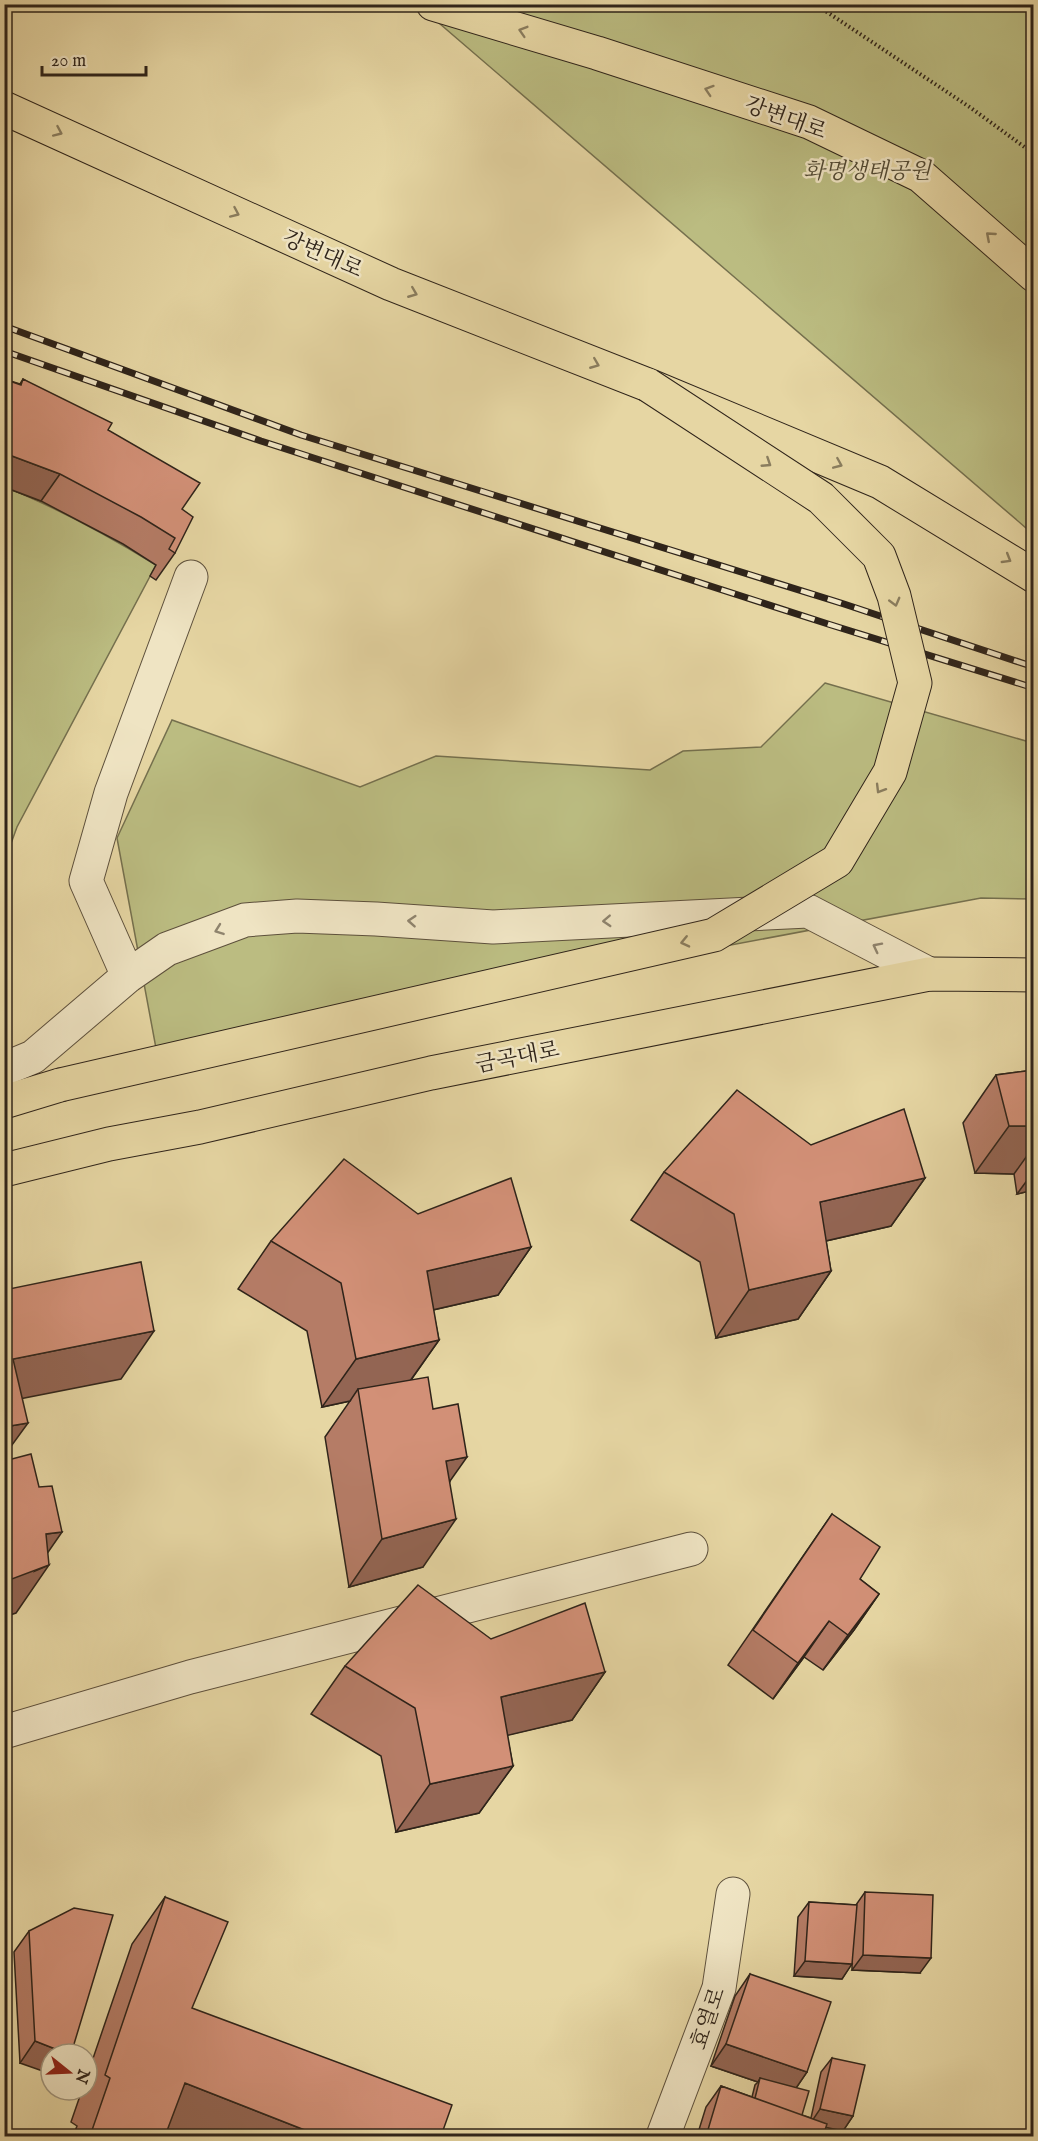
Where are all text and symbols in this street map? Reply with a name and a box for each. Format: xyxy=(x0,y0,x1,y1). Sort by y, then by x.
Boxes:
one-way arrow xyxy=(518,26,529,38)
scale bar xyxy=(42,39,146,77)
text: 20 m xyxy=(51,50,86,73)
one-way arrow xyxy=(704,84,715,97)
street label: 강변대로 xyxy=(741,91,830,147)
one-way arrow xyxy=(51,125,62,137)
park label: 화명생태공원 xyxy=(803,158,933,186)
one-way arrow xyxy=(229,206,240,218)
street label: 강변대로 xyxy=(278,225,367,285)
one-way arrow xyxy=(986,232,996,243)
one-way arrow xyxy=(407,286,418,298)
one-way arrow xyxy=(588,357,599,369)
one-way arrow xyxy=(761,456,771,468)
one-way arrow xyxy=(831,457,842,469)
one-way arrow xyxy=(1001,552,1011,564)
one-way arrow xyxy=(888,596,900,607)
one-way arrow xyxy=(876,783,887,793)
one-way arrow xyxy=(408,915,417,928)
one-way arrow xyxy=(602,915,611,928)
one-way arrow xyxy=(214,922,225,935)
one-way arrow xyxy=(680,935,690,948)
one-way arrow xyxy=(873,943,883,954)
street label: 금곡대로 xyxy=(473,1036,562,1080)
street label: 효열로 xyxy=(685,1984,733,2053)
north arrow xyxy=(39,2042,99,2102)
text: N xyxy=(70,2065,93,2086)

